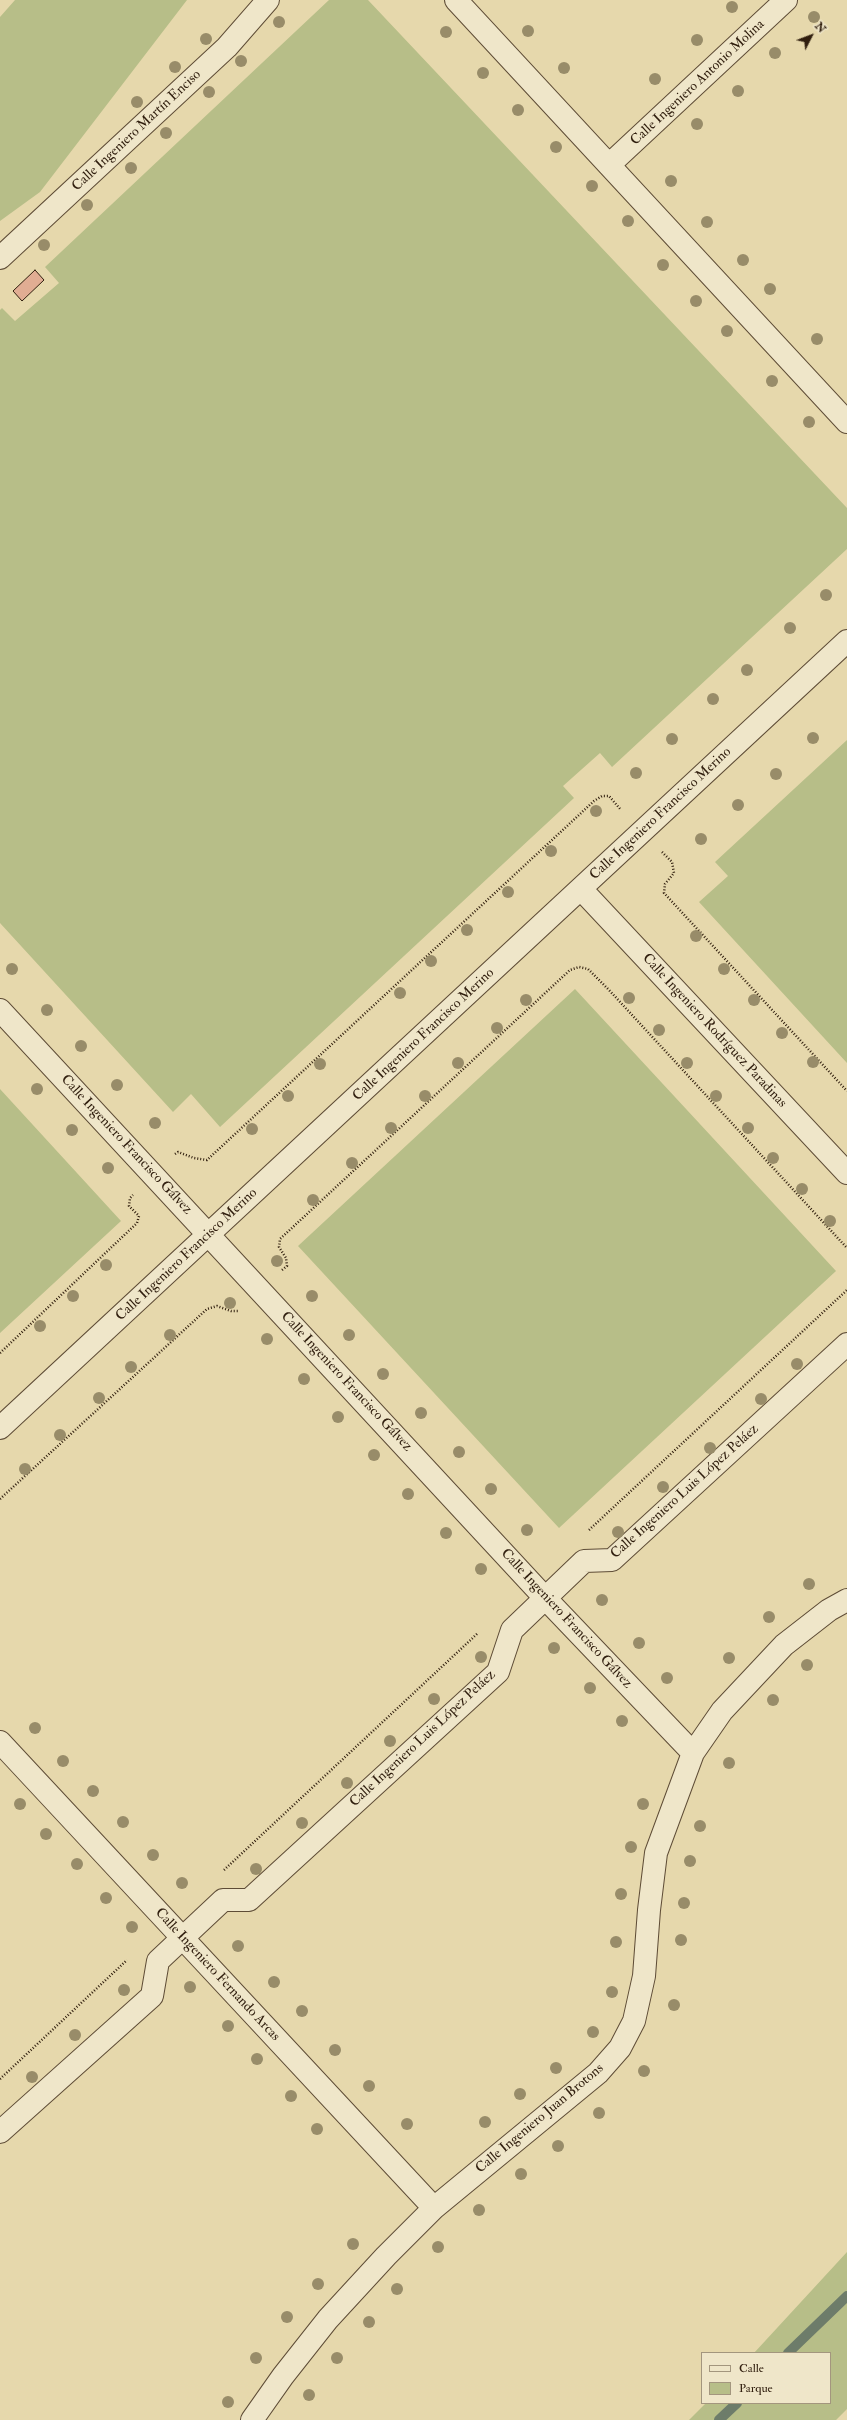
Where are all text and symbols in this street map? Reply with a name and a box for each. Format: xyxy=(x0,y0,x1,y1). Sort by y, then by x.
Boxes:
street label: Calle Ingeniero Antonio Molina xyxy=(628,16,768,150)
north arrow xyxy=(791,16,831,56)
text: N xyxy=(812,20,828,36)
street label: Calle Ingeniero Martín Enciso xyxy=(69,67,205,195)
street label: Calle Ingeniero Francisco Merino xyxy=(587,744,735,884)
street label: Calle Ingeniero Rodríguez Paradinas xyxy=(638,951,790,1111)
street label: Calle Ingeniero Francisco Merino xyxy=(350,965,498,1105)
street label: Calle Ingeniero Francisco Gálvez xyxy=(57,1072,195,1218)
street label: Calle Ingeniero Francisco Merino xyxy=(113,1185,261,1325)
street label: Calle Ingeniero Francisco Gálvez xyxy=(277,1309,415,1455)
street label: Calle Ingeniero Luis López Peláez xyxy=(608,1421,762,1563)
street label: Calle Ingeniero Francisco Gálvez xyxy=(497,1546,635,1692)
street label: Calle Ingeniero Luis López Peláez xyxy=(347,1667,499,1811)
street label: Calle Ingeniero Fernando Arcas xyxy=(151,1905,283,2045)
street label: Calle Ingeniero Juan Brotons xyxy=(473,2061,607,2177)
legend xyxy=(701,2352,831,2404)
text: Calle xyxy=(739,2361,764,2376)
text: Parque xyxy=(739,2381,773,2396)

